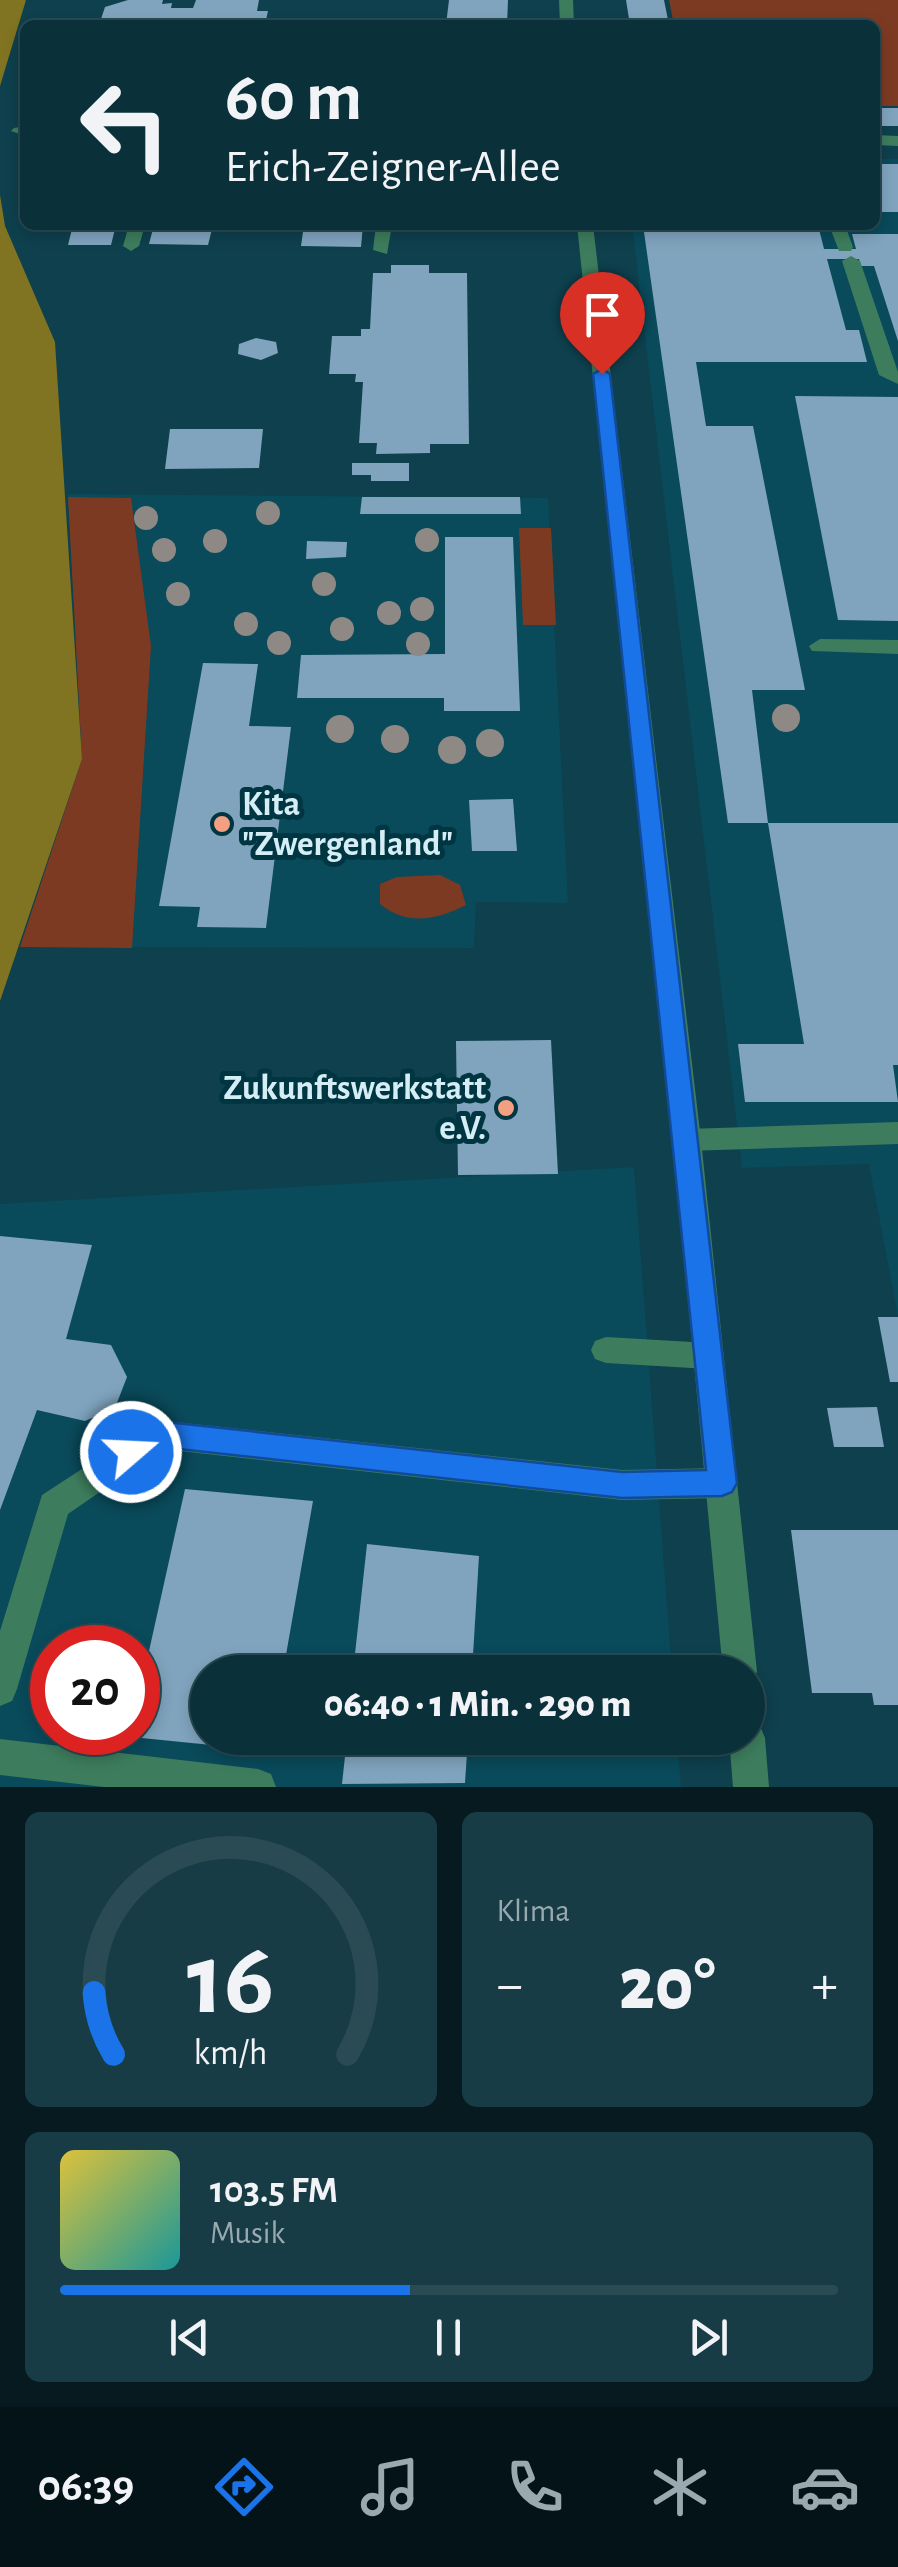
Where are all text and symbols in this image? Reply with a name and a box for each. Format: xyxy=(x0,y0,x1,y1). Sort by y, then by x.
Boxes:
icon: left xyxy=(60,60,190,190)
text: 60 m xyxy=(225,63,362,133)
text: Erich-Zeigner-Allee xyxy=(225,145,561,190)
pin xyxy=(560,272,645,375)
icon: arrive xyxy=(575,287,630,342)
place label: Kita "Zwergenland" xyxy=(242,787,453,862)
marker: Kita "Zwergenland" xyxy=(211,813,233,835)
place label: Zukunftswerkstatt e.V. xyxy=(223,1071,486,1146)
marker: Zukunftswerkstatt e.V. xyxy=(495,1097,517,1119)
position arrow xyxy=(79,1400,183,1504)
speed limit sign: 20 xyxy=(30,1625,160,1755)
text: 06:40 · 1 Min. · 290 m xyxy=(324,1686,631,1724)
text: Klima xyxy=(497,1895,570,1927)
text: 16 xyxy=(187,1929,275,2033)
text: 20° xyxy=(619,1948,716,2023)
text: − xyxy=(497,1958,523,2013)
text: + xyxy=(812,1958,838,2013)
text: km/h xyxy=(194,2035,268,2071)
text: 103.5 FM xyxy=(210,2172,338,2210)
text: Musik xyxy=(210,2217,285,2249)
icon: previous xyxy=(162,2310,217,2365)
icon: pause xyxy=(421,2310,476,2365)
icon: next xyxy=(681,2310,736,2365)
icon: directions xyxy=(209,2452,279,2522)
icon: music xyxy=(355,2452,425,2522)
icon: phone xyxy=(500,2452,570,2522)
icon: climate xyxy=(645,2452,715,2522)
icon: car xyxy=(790,2452,860,2522)
text: 06:39 xyxy=(38,2464,134,2509)

